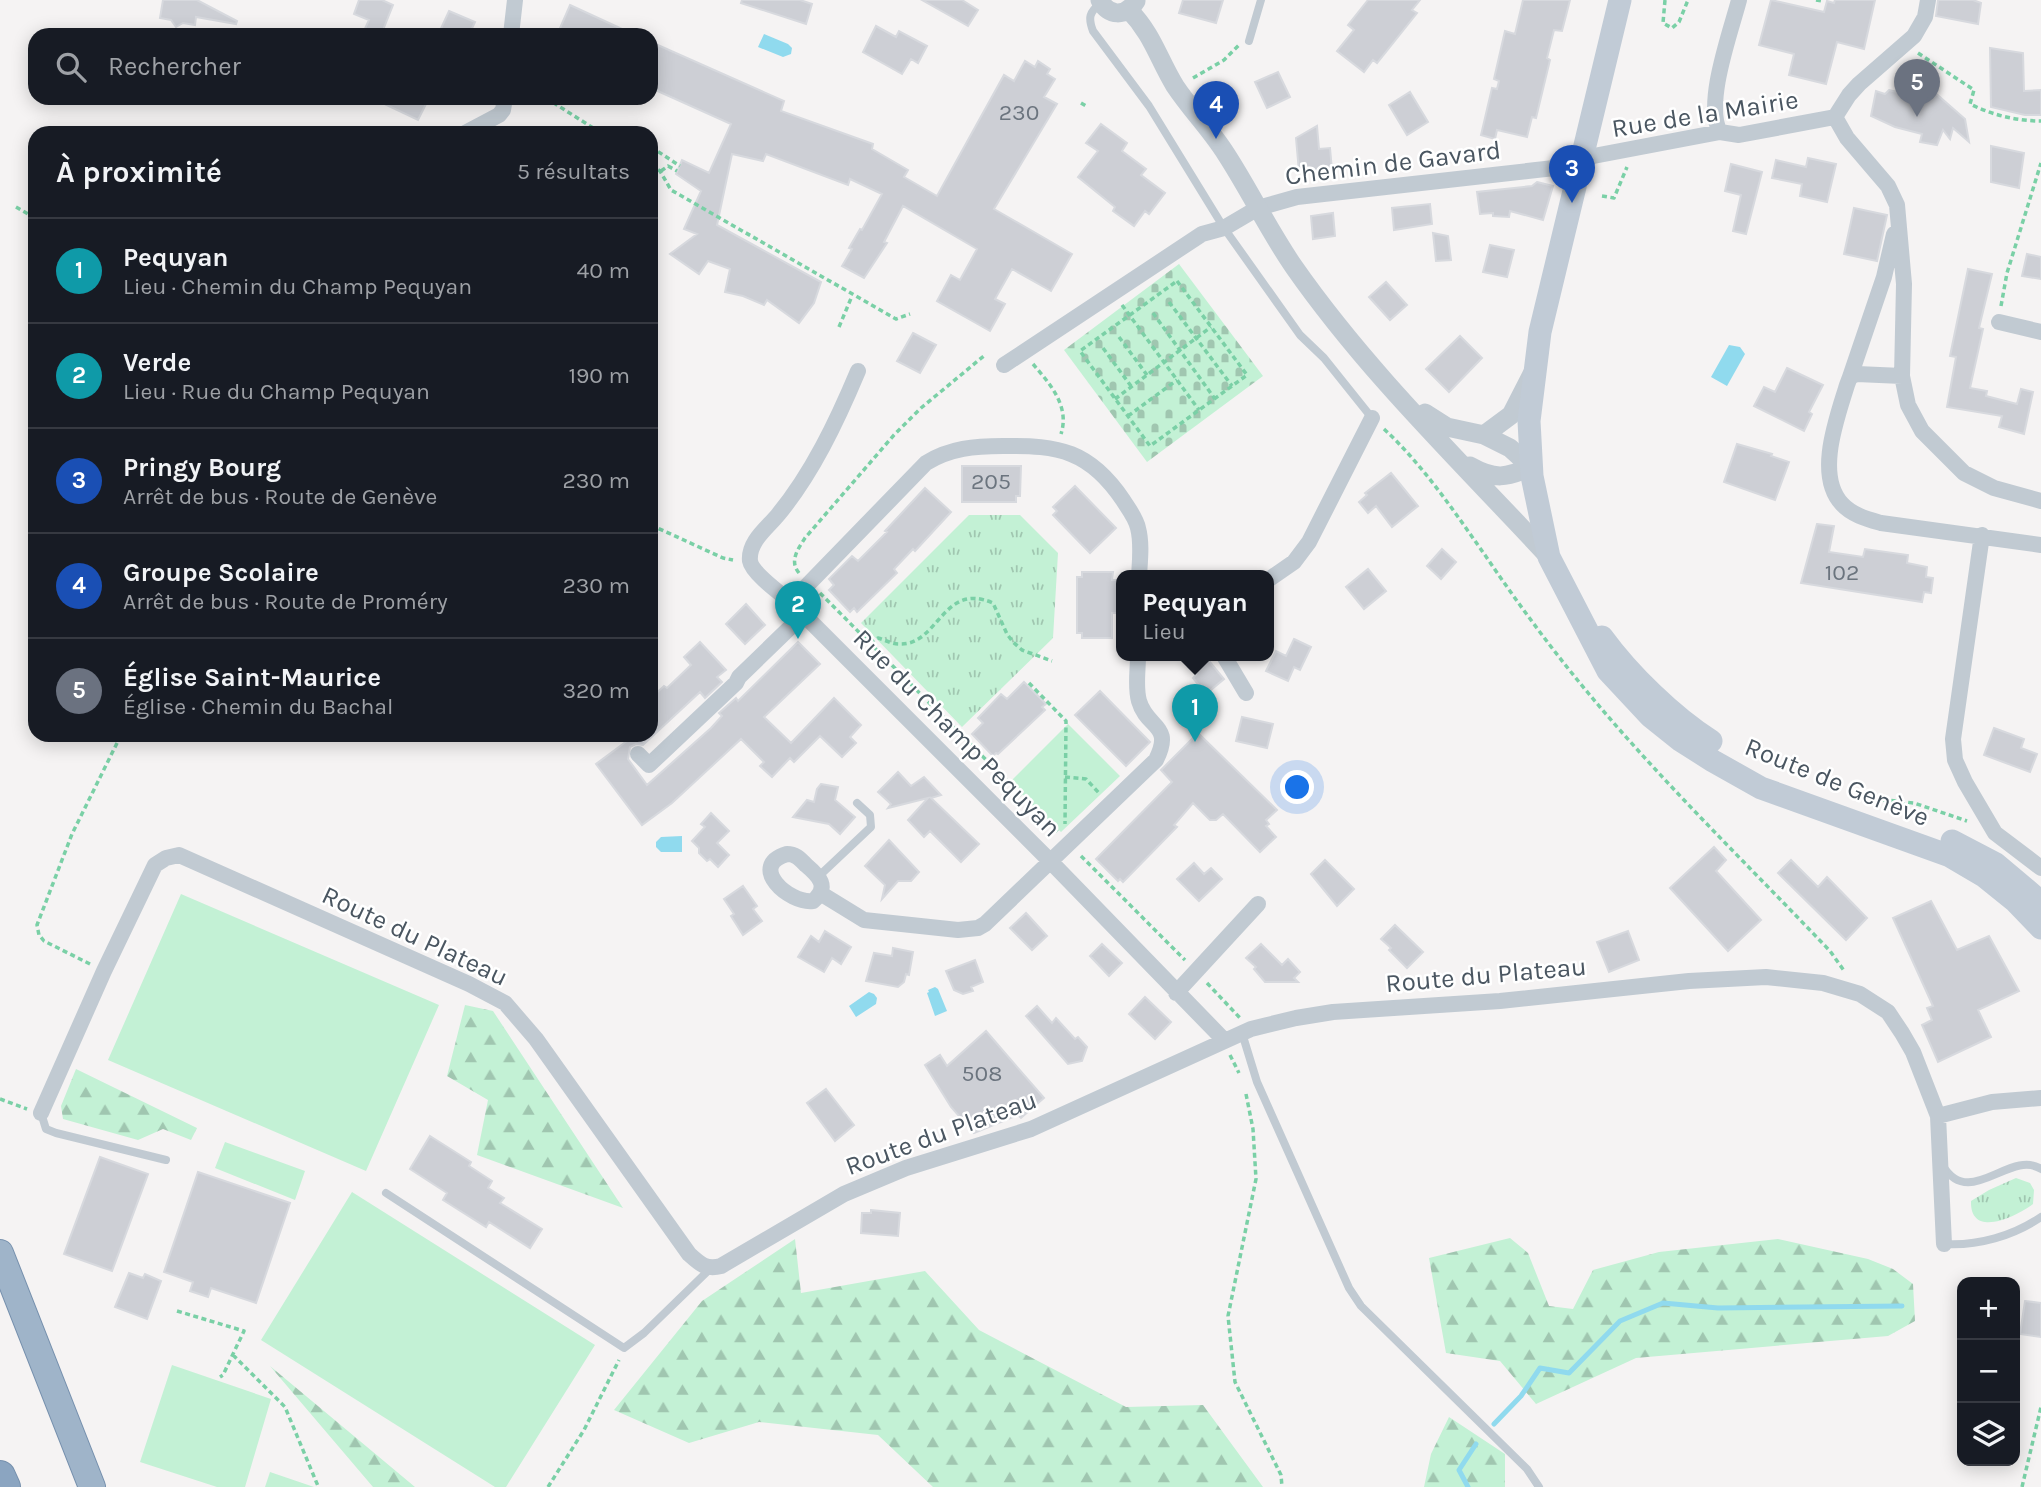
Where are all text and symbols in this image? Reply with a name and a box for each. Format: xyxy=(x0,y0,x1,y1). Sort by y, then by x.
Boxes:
search box xyxy=(28,28,658,105)
icon: search xyxy=(52,48,90,86)
text: Rechercher xyxy=(108,51,241,82)
pin: 5 xyxy=(1894,59,1940,117)
pin: 4 xyxy=(1193,81,1239,139)
street label: Rue de la Mairie xyxy=(1609,84,1801,144)
house number: 230 xyxy=(999,99,1039,126)
street label: Chemin de Gavard xyxy=(1283,134,1503,192)
pin: 3 xyxy=(1549,145,1595,203)
text: À proximité xyxy=(56,154,222,190)
text: 5 résultats xyxy=(517,158,630,185)
text: Pequyan xyxy=(123,242,229,273)
text: 1 xyxy=(75,257,83,284)
text: 40 m xyxy=(577,257,630,284)
text: Lieu · Chemin du Champ Pequyan xyxy=(123,273,472,300)
text: Verde xyxy=(123,347,191,378)
text: 2 xyxy=(72,362,86,389)
text: 190 m xyxy=(568,362,630,389)
text: Lieu · Rue du Champ Pequyan xyxy=(123,378,430,405)
text: Pringy Bourg xyxy=(123,452,281,483)
text: 3 xyxy=(72,467,86,494)
text: 230 m xyxy=(562,467,630,494)
house number: 205 xyxy=(971,468,1011,495)
text: Arrêt de bus · Route de Genève xyxy=(123,483,437,510)
text: Groupe Scolaire xyxy=(123,557,319,588)
house number: 102 xyxy=(1825,559,1859,586)
popup xyxy=(1116,570,1274,661)
text: 4 xyxy=(72,572,86,599)
text: 230 m xyxy=(562,572,630,599)
pin: 2 xyxy=(775,581,821,639)
text: Pequyan xyxy=(1142,587,1248,618)
text: Arrêt de bus · Route de Proméry xyxy=(123,588,448,615)
text: Lieu xyxy=(1142,618,1186,645)
street label: Rue du Champ Pequyan xyxy=(847,623,1067,843)
text: Église Saint-Maurice xyxy=(123,662,381,693)
text: 5 xyxy=(72,677,86,704)
text: 320 m xyxy=(562,677,630,704)
pin: 1 xyxy=(1172,684,1218,742)
text: Église · Chemin du Bachal xyxy=(123,693,393,720)
street label: Route de Genève xyxy=(1740,731,1934,833)
your location xyxy=(1280,770,1314,804)
street label: Route du Plateau xyxy=(317,879,513,993)
street label: Route du Plateau xyxy=(1384,951,1588,999)
house number: 508 xyxy=(962,1060,1002,1087)
street label: Route du Plateau xyxy=(841,1084,1041,1182)
map controls xyxy=(1957,1277,2020,1466)
button: + xyxy=(1957,1277,2020,1340)
button: − xyxy=(1957,1340,2020,1403)
button: layers xyxy=(1957,1403,2020,1466)

